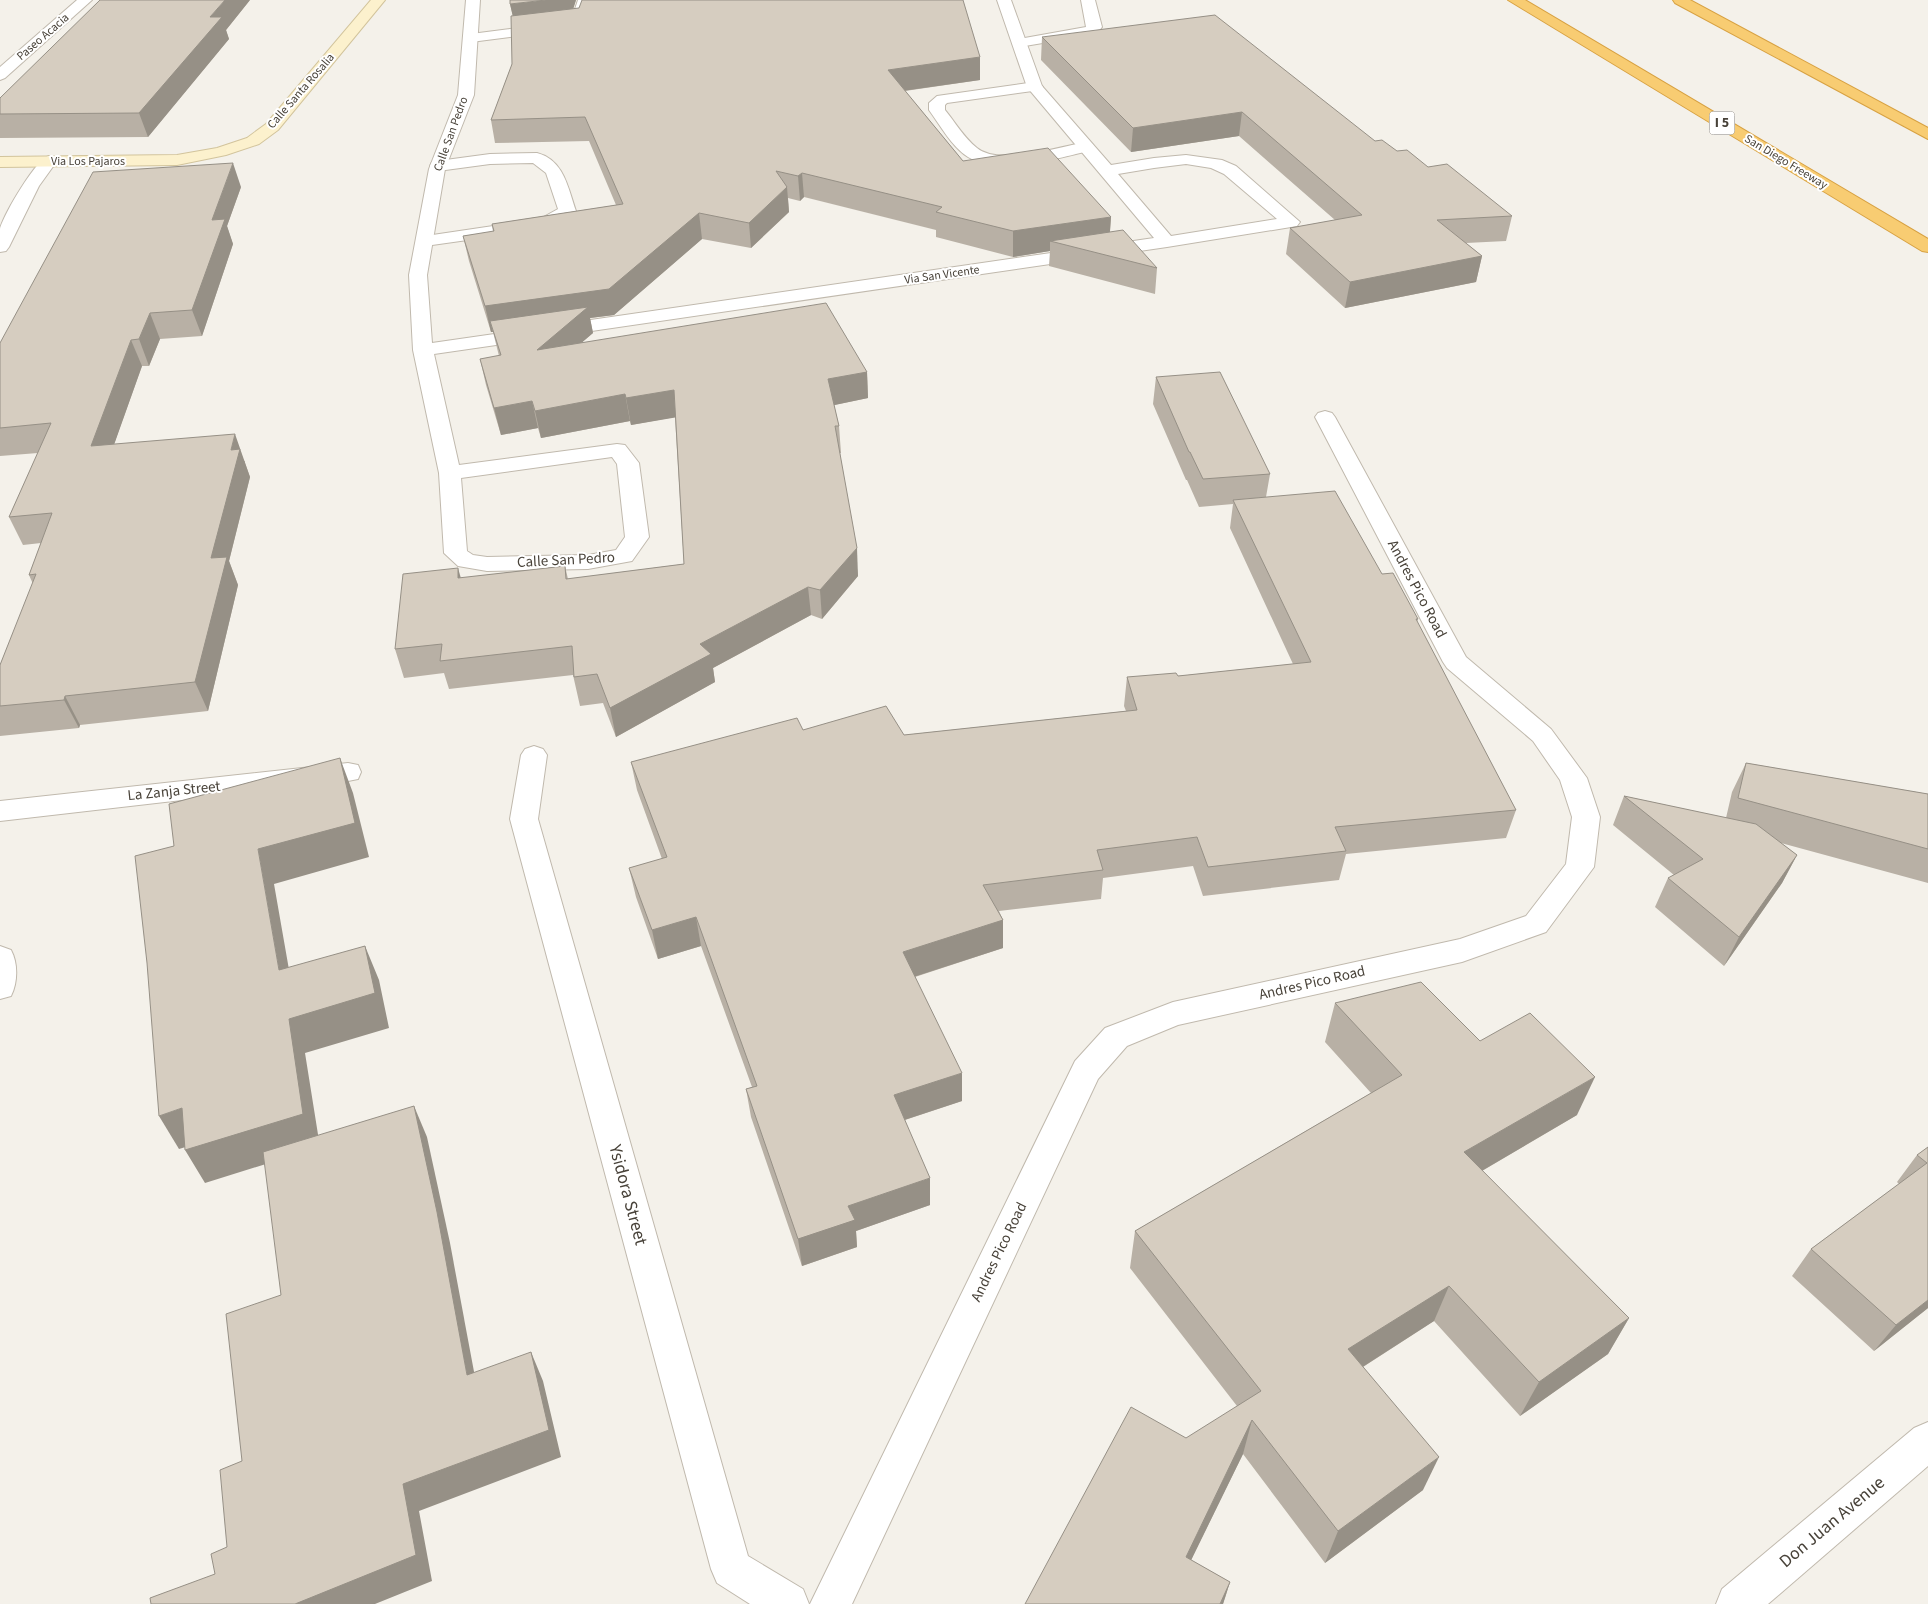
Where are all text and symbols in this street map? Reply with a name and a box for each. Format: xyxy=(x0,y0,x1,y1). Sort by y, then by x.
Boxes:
street label: Paseo Acacia xyxy=(13,9,73,65)
street label: Calle Santa Rosalia xyxy=(263,50,339,132)
street label: Calle San Pedro xyxy=(430,94,472,174)
road number: I 5 xyxy=(1710,112,1734,134)
street label: San Diego Freeway xyxy=(1741,130,1831,194)
street label: Via Los Pajaros xyxy=(51,153,125,170)
street label: Via San Vicente xyxy=(903,261,981,289)
street label: Andres Pico Road xyxy=(1382,536,1452,642)
street label: Calle San Pedro xyxy=(516,547,616,573)
street label: La Zanja Street xyxy=(127,776,221,806)
street label: Andres Pico Road xyxy=(1257,961,1367,1005)
street label: Ysidora Street xyxy=(602,1141,653,1248)
street label: Andres Pico Road xyxy=(966,1199,1032,1305)
street label: Don Juan Avenue xyxy=(1774,1470,1890,1574)

